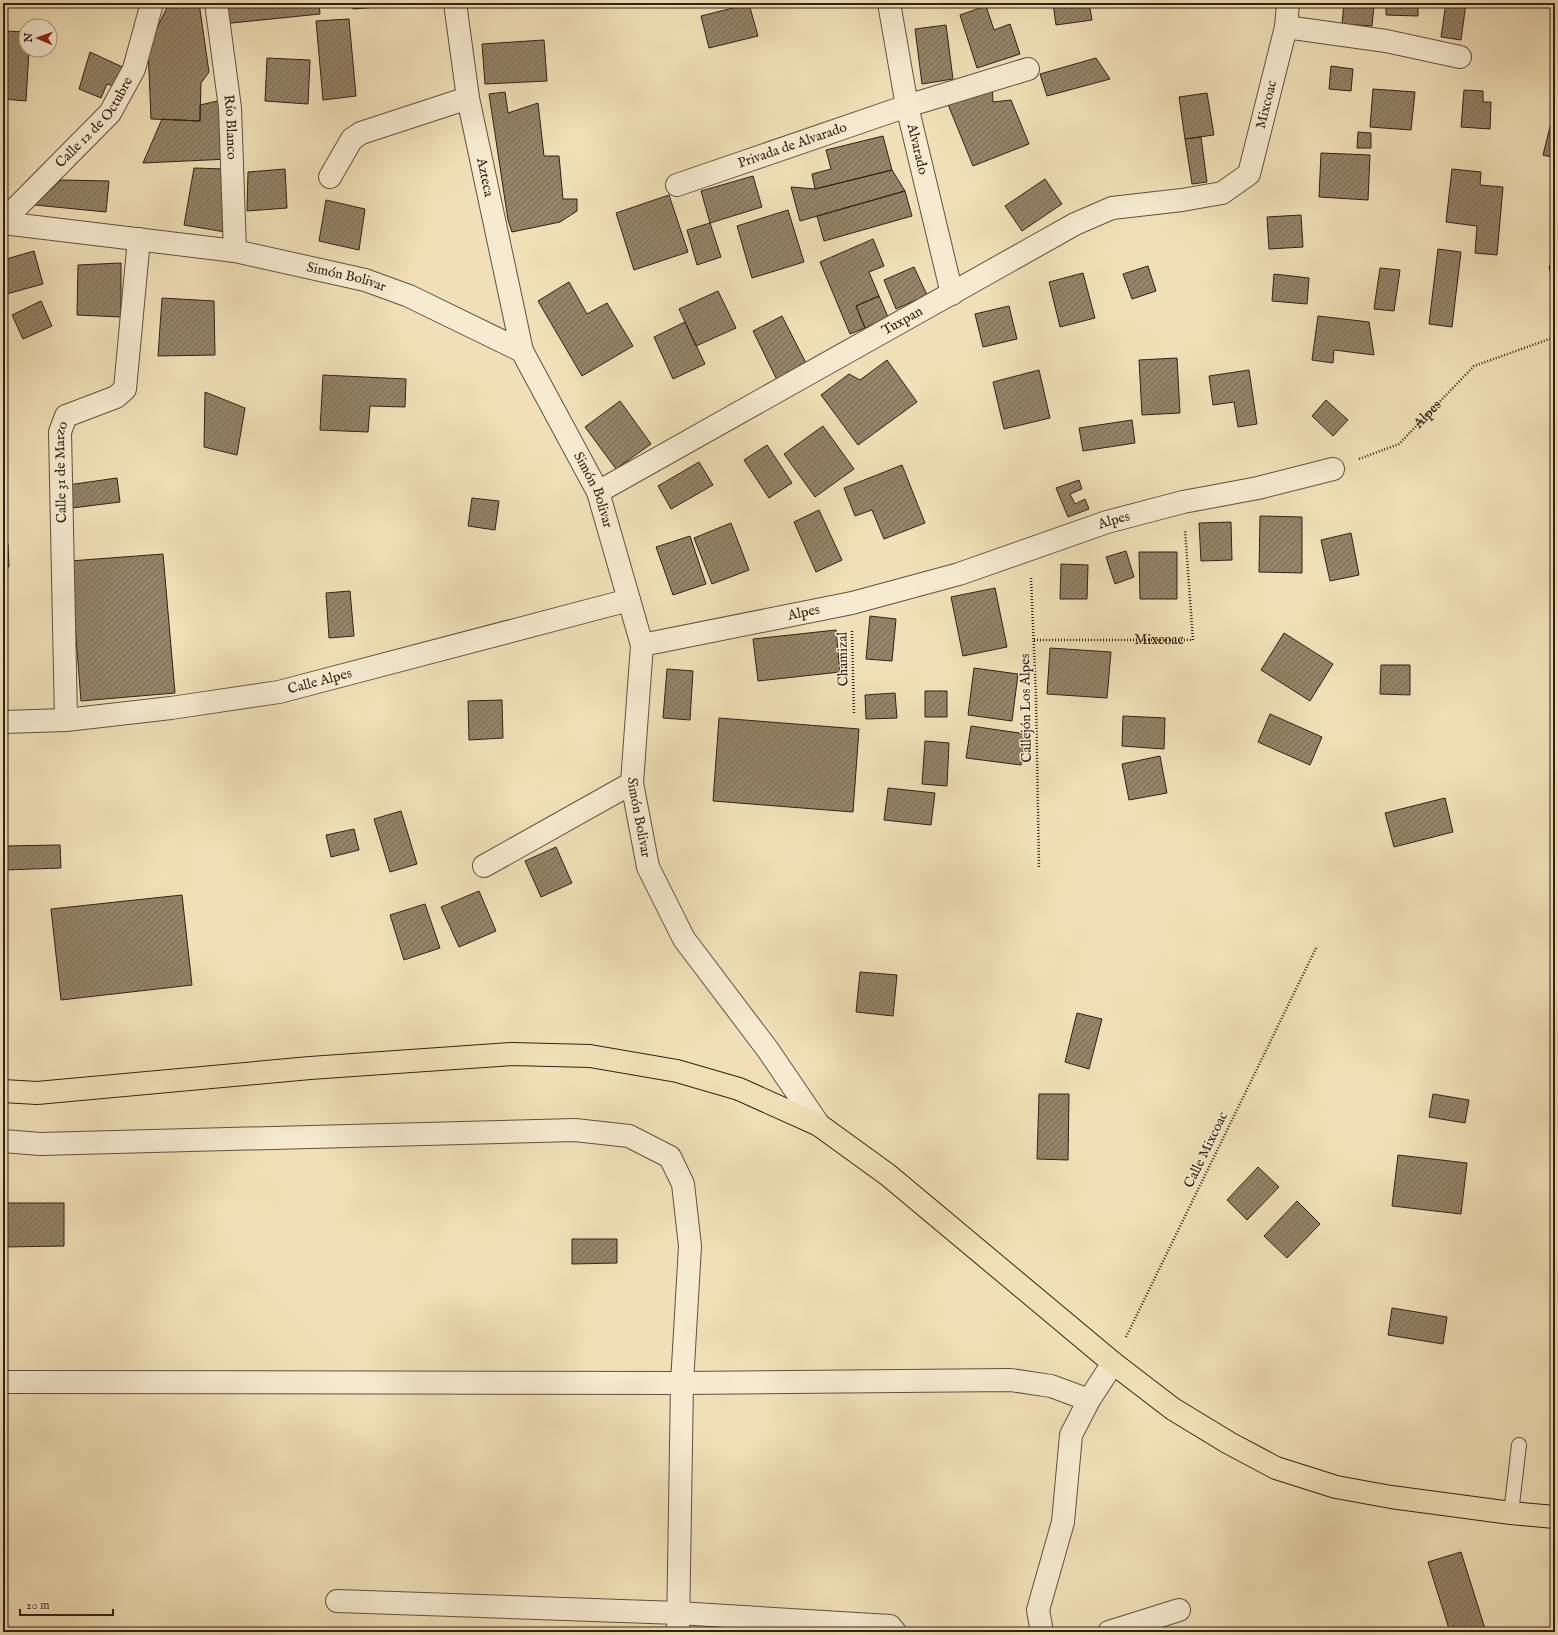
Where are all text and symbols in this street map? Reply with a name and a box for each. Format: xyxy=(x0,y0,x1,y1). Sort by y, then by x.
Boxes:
north arrow xyxy=(18,18,58,58)
text: N xyxy=(22,32,36,44)
street label: Calle 12 de Octubre xyxy=(52,73,137,172)
street label: Mixcoac xyxy=(1252,79,1281,131)
street label: Río Blanco xyxy=(219,93,241,160)
street label: Privada de Alvarado xyxy=(735,118,850,172)
street label: Alvarado xyxy=(902,121,932,177)
street label: Azteca xyxy=(472,155,498,199)
street label: Simón Bolivar xyxy=(305,258,389,296)
street label: Tuxpan xyxy=(879,302,926,340)
street label: Alpes xyxy=(1409,396,1445,433)
street label: Calle 31 de Marzo xyxy=(51,418,72,523)
street label: Simón Bolivar xyxy=(569,449,617,530)
street label: Alpes xyxy=(1095,507,1132,534)
street label: Alpes xyxy=(785,601,821,625)
street label: Chamizal xyxy=(834,631,852,686)
street label: Mixcoac xyxy=(1134,631,1184,649)
street label: Callejón Los Alpes xyxy=(1016,653,1036,763)
street label: Calle Alpes xyxy=(286,664,354,698)
street label: Simón Bolivar xyxy=(623,777,655,859)
street label: Calle Mixcoac xyxy=(1180,1109,1232,1191)
scale bar xyxy=(20,1591,113,1617)
text: 20 m xyxy=(26,1598,49,1613)

